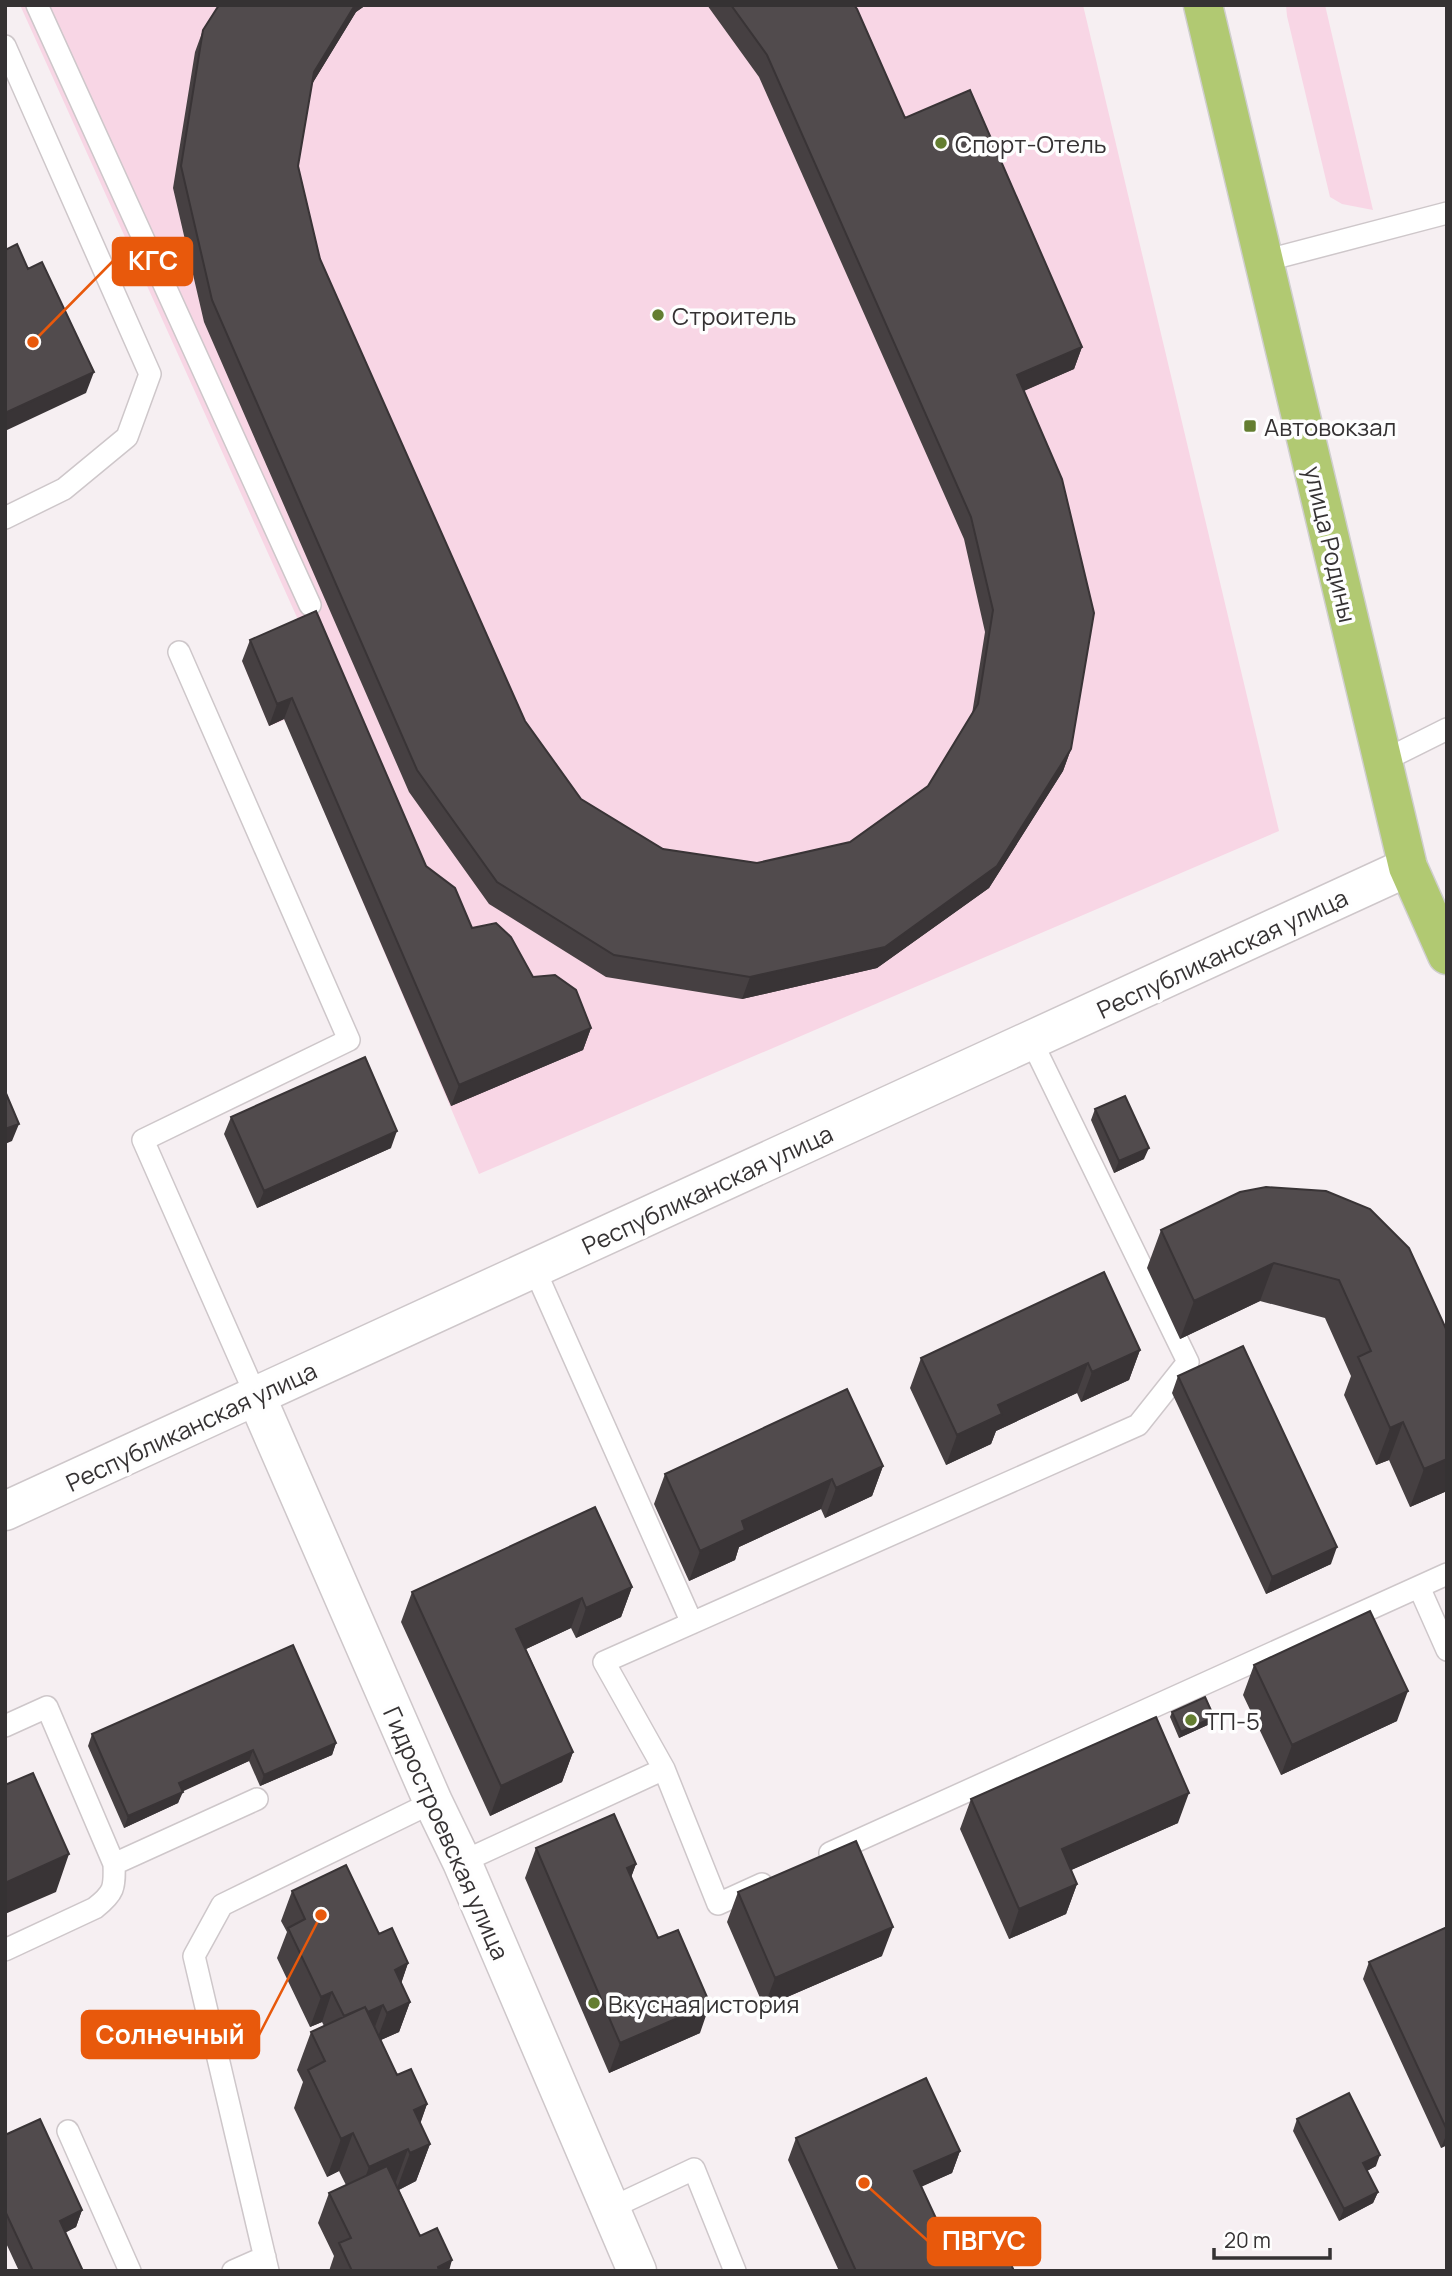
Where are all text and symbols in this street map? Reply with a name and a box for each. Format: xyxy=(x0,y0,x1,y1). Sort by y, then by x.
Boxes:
place label: Спорт-Отель xyxy=(955,127,1107,160)
marker: Спорт-Отель xyxy=(933,135,949,151)
callout: КГС xyxy=(113,238,192,285)
text: КГС xyxy=(128,242,178,278)
place label: Строитель xyxy=(672,299,796,332)
marker: Строитель xyxy=(650,307,666,323)
place label: Автовокзал xyxy=(1264,410,1396,443)
marker: Автовокзал xyxy=(1242,418,1258,434)
street label: улица Родины xyxy=(1297,463,1365,625)
street label: Республиканская улица xyxy=(1091,880,1353,1026)
street label: Республиканская улица xyxy=(576,1116,838,1262)
street label: Республиканская улица xyxy=(60,1353,322,1499)
street label: Гидростроевская улица xyxy=(376,1701,518,1965)
place label: ТП-5 xyxy=(1205,1704,1260,1737)
marker: ТП-5 xyxy=(1183,1712,1199,1728)
place label: Вкусная история xyxy=(608,1987,800,2020)
marker: Вкусная история xyxy=(586,1995,602,2011)
callout: Солнечный xyxy=(82,2011,259,2058)
text: Солнечный xyxy=(95,2016,245,2052)
scale bar xyxy=(1214,2216,1330,2260)
callout: ПВГУС xyxy=(928,2218,1040,2265)
text: ПВГУС xyxy=(942,2222,1026,2258)
text: 20 m xyxy=(1224,2226,1271,2254)

